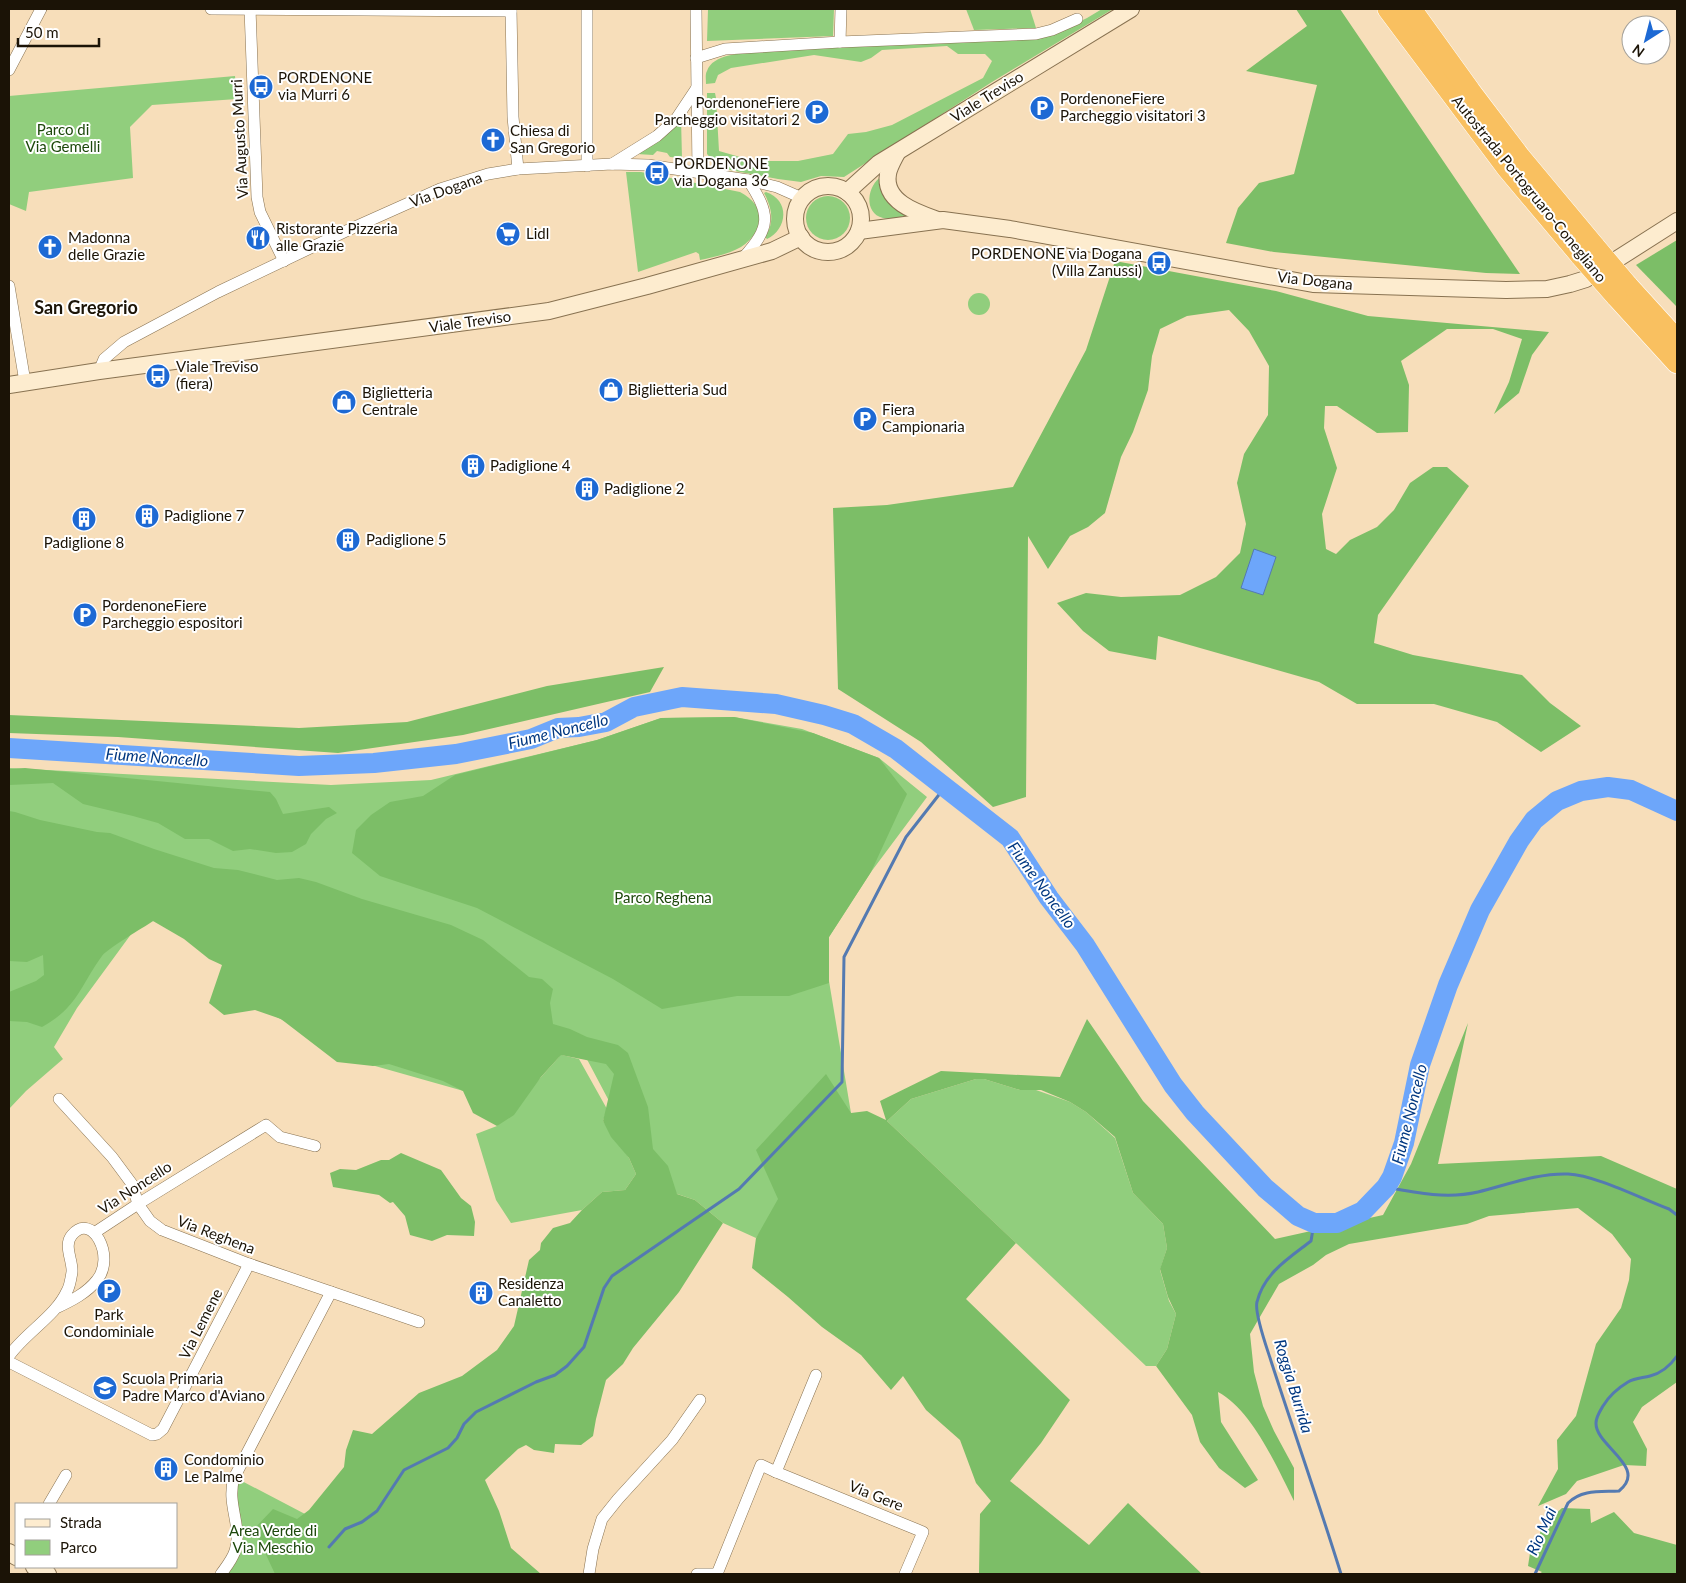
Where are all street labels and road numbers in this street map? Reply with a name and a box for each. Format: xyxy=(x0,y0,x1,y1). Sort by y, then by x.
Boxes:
street label: Viale Treviso xyxy=(947,67,1026,126)
street label: Via Augusto Murri xyxy=(227,79,251,199)
street label: Autostrada Portogruaro-Conegliano xyxy=(1449,91,1611,285)
street label: Via Dogana xyxy=(407,168,484,210)
street label: Via Dogana xyxy=(1276,267,1354,293)
street label: Viale Treviso xyxy=(428,306,512,336)
street label: Via Noncello xyxy=(94,1157,174,1217)
street label: Via Reghena xyxy=(175,1211,258,1257)
street label: Via Lemene xyxy=(175,1285,226,1362)
street label: Via Gere xyxy=(847,1476,906,1514)

